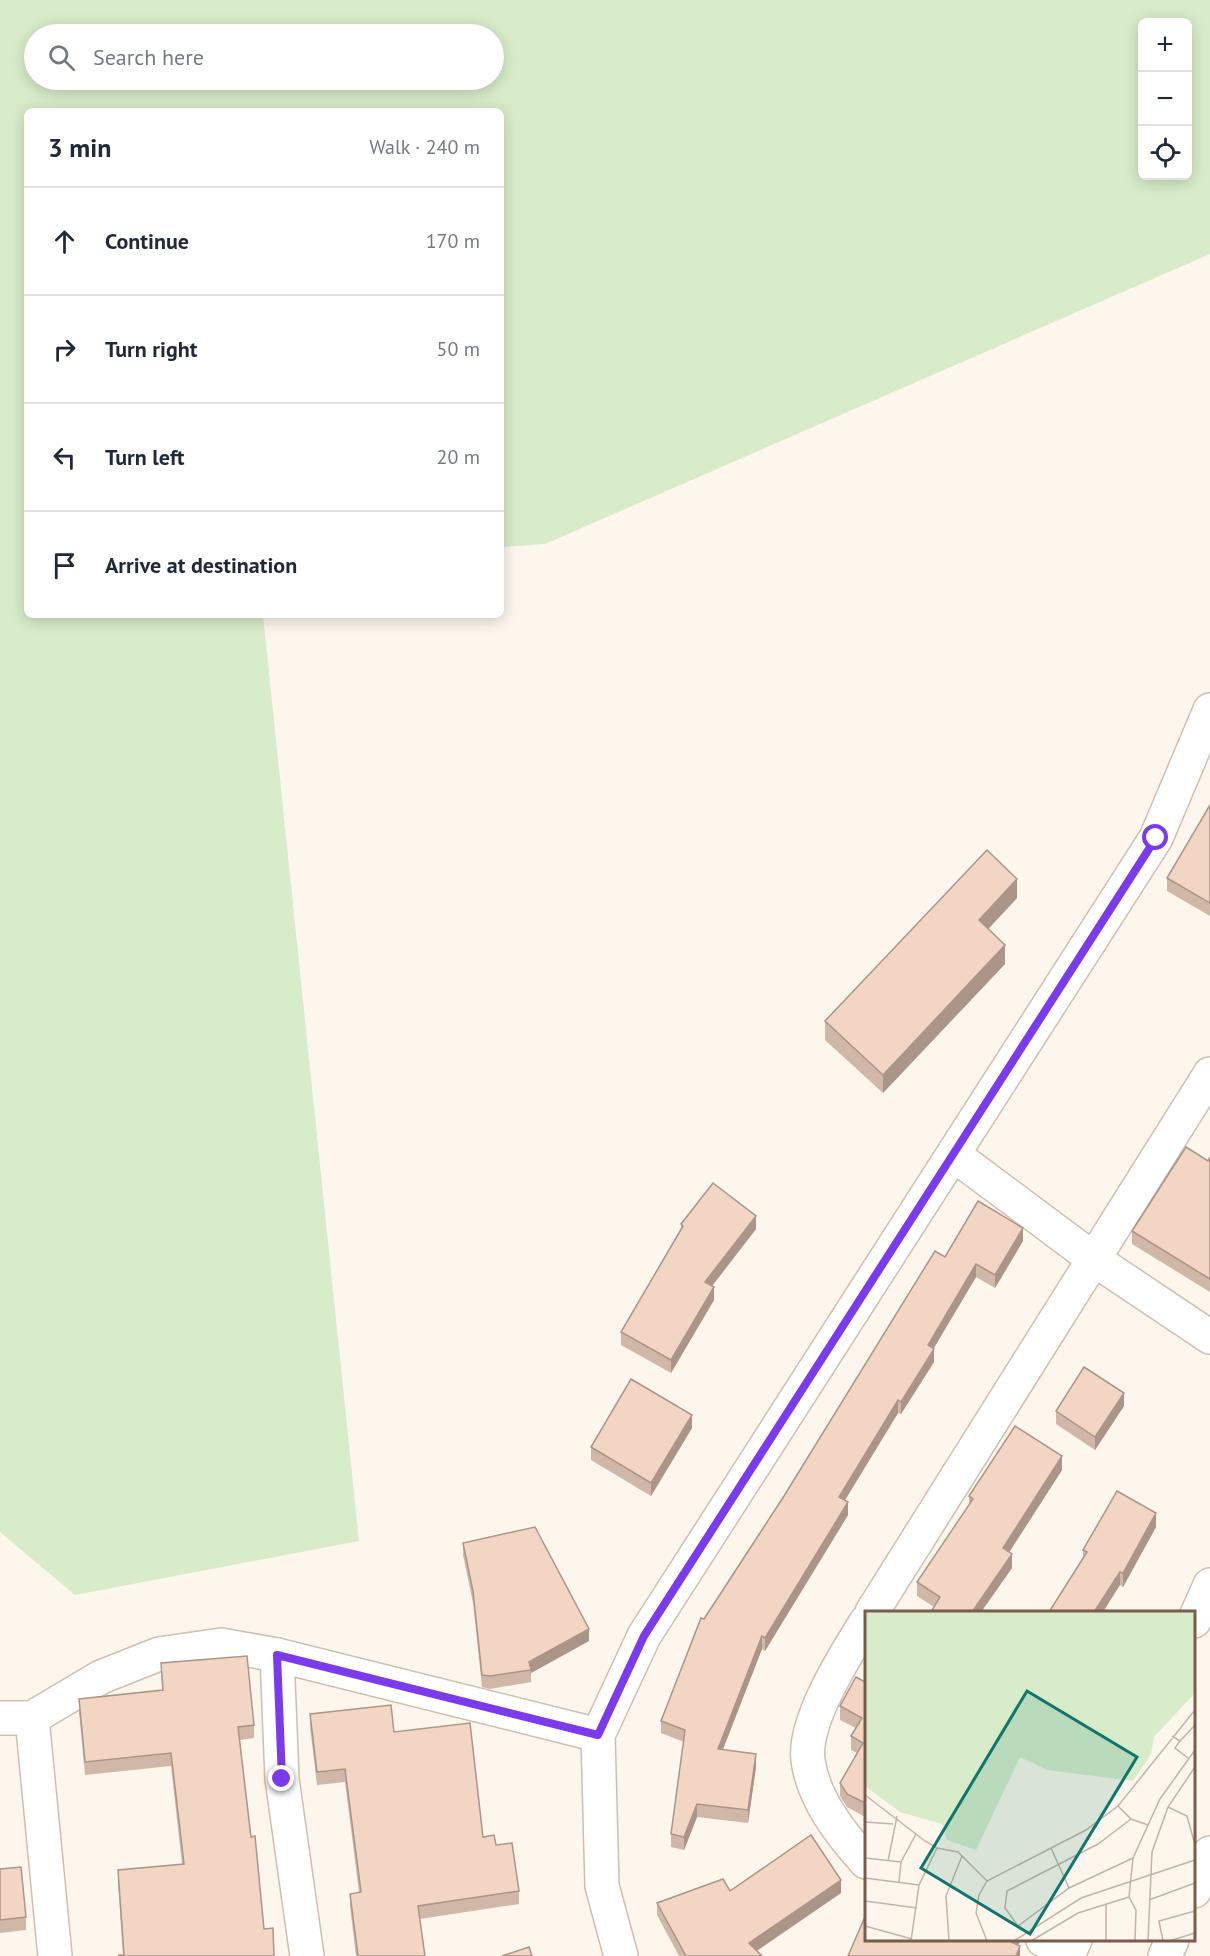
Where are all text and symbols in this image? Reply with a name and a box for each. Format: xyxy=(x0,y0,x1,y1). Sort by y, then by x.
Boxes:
map controls xyxy=(1138,18,1192,180)
button: + xyxy=(1138,18,1192,72)
search box xyxy=(24,24,504,90)
icon: search xyxy=(45,41,78,74)
text: Search here xyxy=(93,43,204,71)
button: − xyxy=(1138,72,1192,126)
button: locate xyxy=(1138,126,1192,180)
text: 3 min xyxy=(48,131,111,164)
text: Walk · 240 m xyxy=(369,134,480,160)
icon: ahead xyxy=(48,225,81,258)
text: Continue xyxy=(105,227,189,255)
text: 170 m xyxy=(426,228,480,254)
icon: right xyxy=(48,333,81,366)
text: Turn right xyxy=(105,335,197,363)
text: 50 m xyxy=(437,336,480,362)
icon: left xyxy=(48,441,81,474)
text: Turn left xyxy=(105,443,185,471)
text: 20 m xyxy=(437,444,480,470)
icon: arrive xyxy=(48,549,81,582)
text: Arrive at destination xyxy=(105,551,297,579)
route start xyxy=(1142,824,1168,850)
inset map xyxy=(865,1611,1195,1941)
route end xyxy=(268,1765,294,1791)

